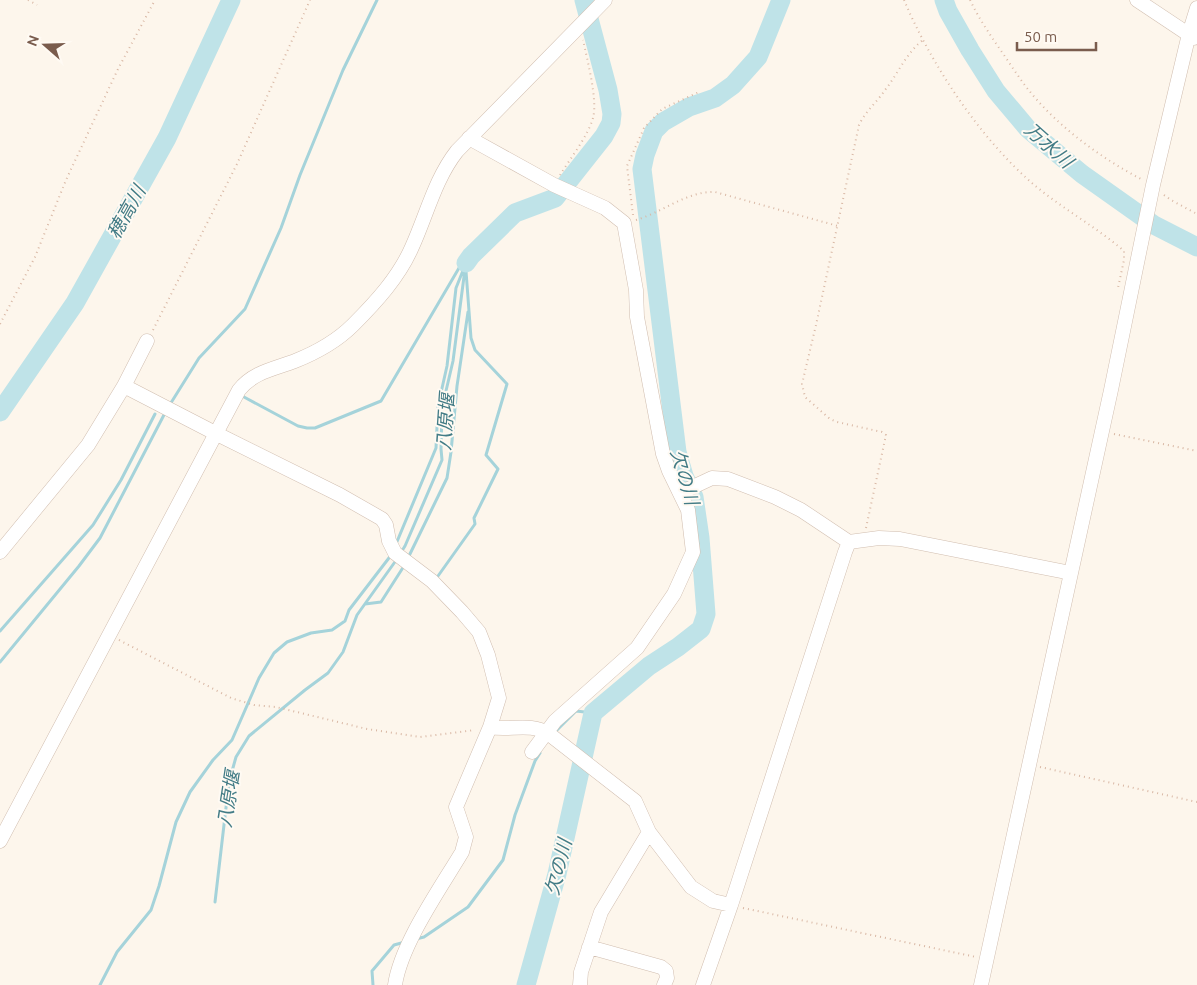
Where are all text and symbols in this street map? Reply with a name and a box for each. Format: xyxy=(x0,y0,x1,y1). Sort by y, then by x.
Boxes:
north arrow xyxy=(20,20,70,70)
scale bar xyxy=(1017,20,1096,52)
text: 50 m xyxy=(1024,28,1057,45)
text: N xyxy=(23,33,42,48)
water label: 万水川 xyxy=(1020,118,1079,174)
water label: 穂高川 xyxy=(103,180,150,242)
water label: 八原堰 xyxy=(432,390,458,451)
water label: 欠の川 xyxy=(667,447,704,509)
water label: 八原堰 xyxy=(213,766,244,829)
water label: 欠の川 xyxy=(540,835,576,897)

